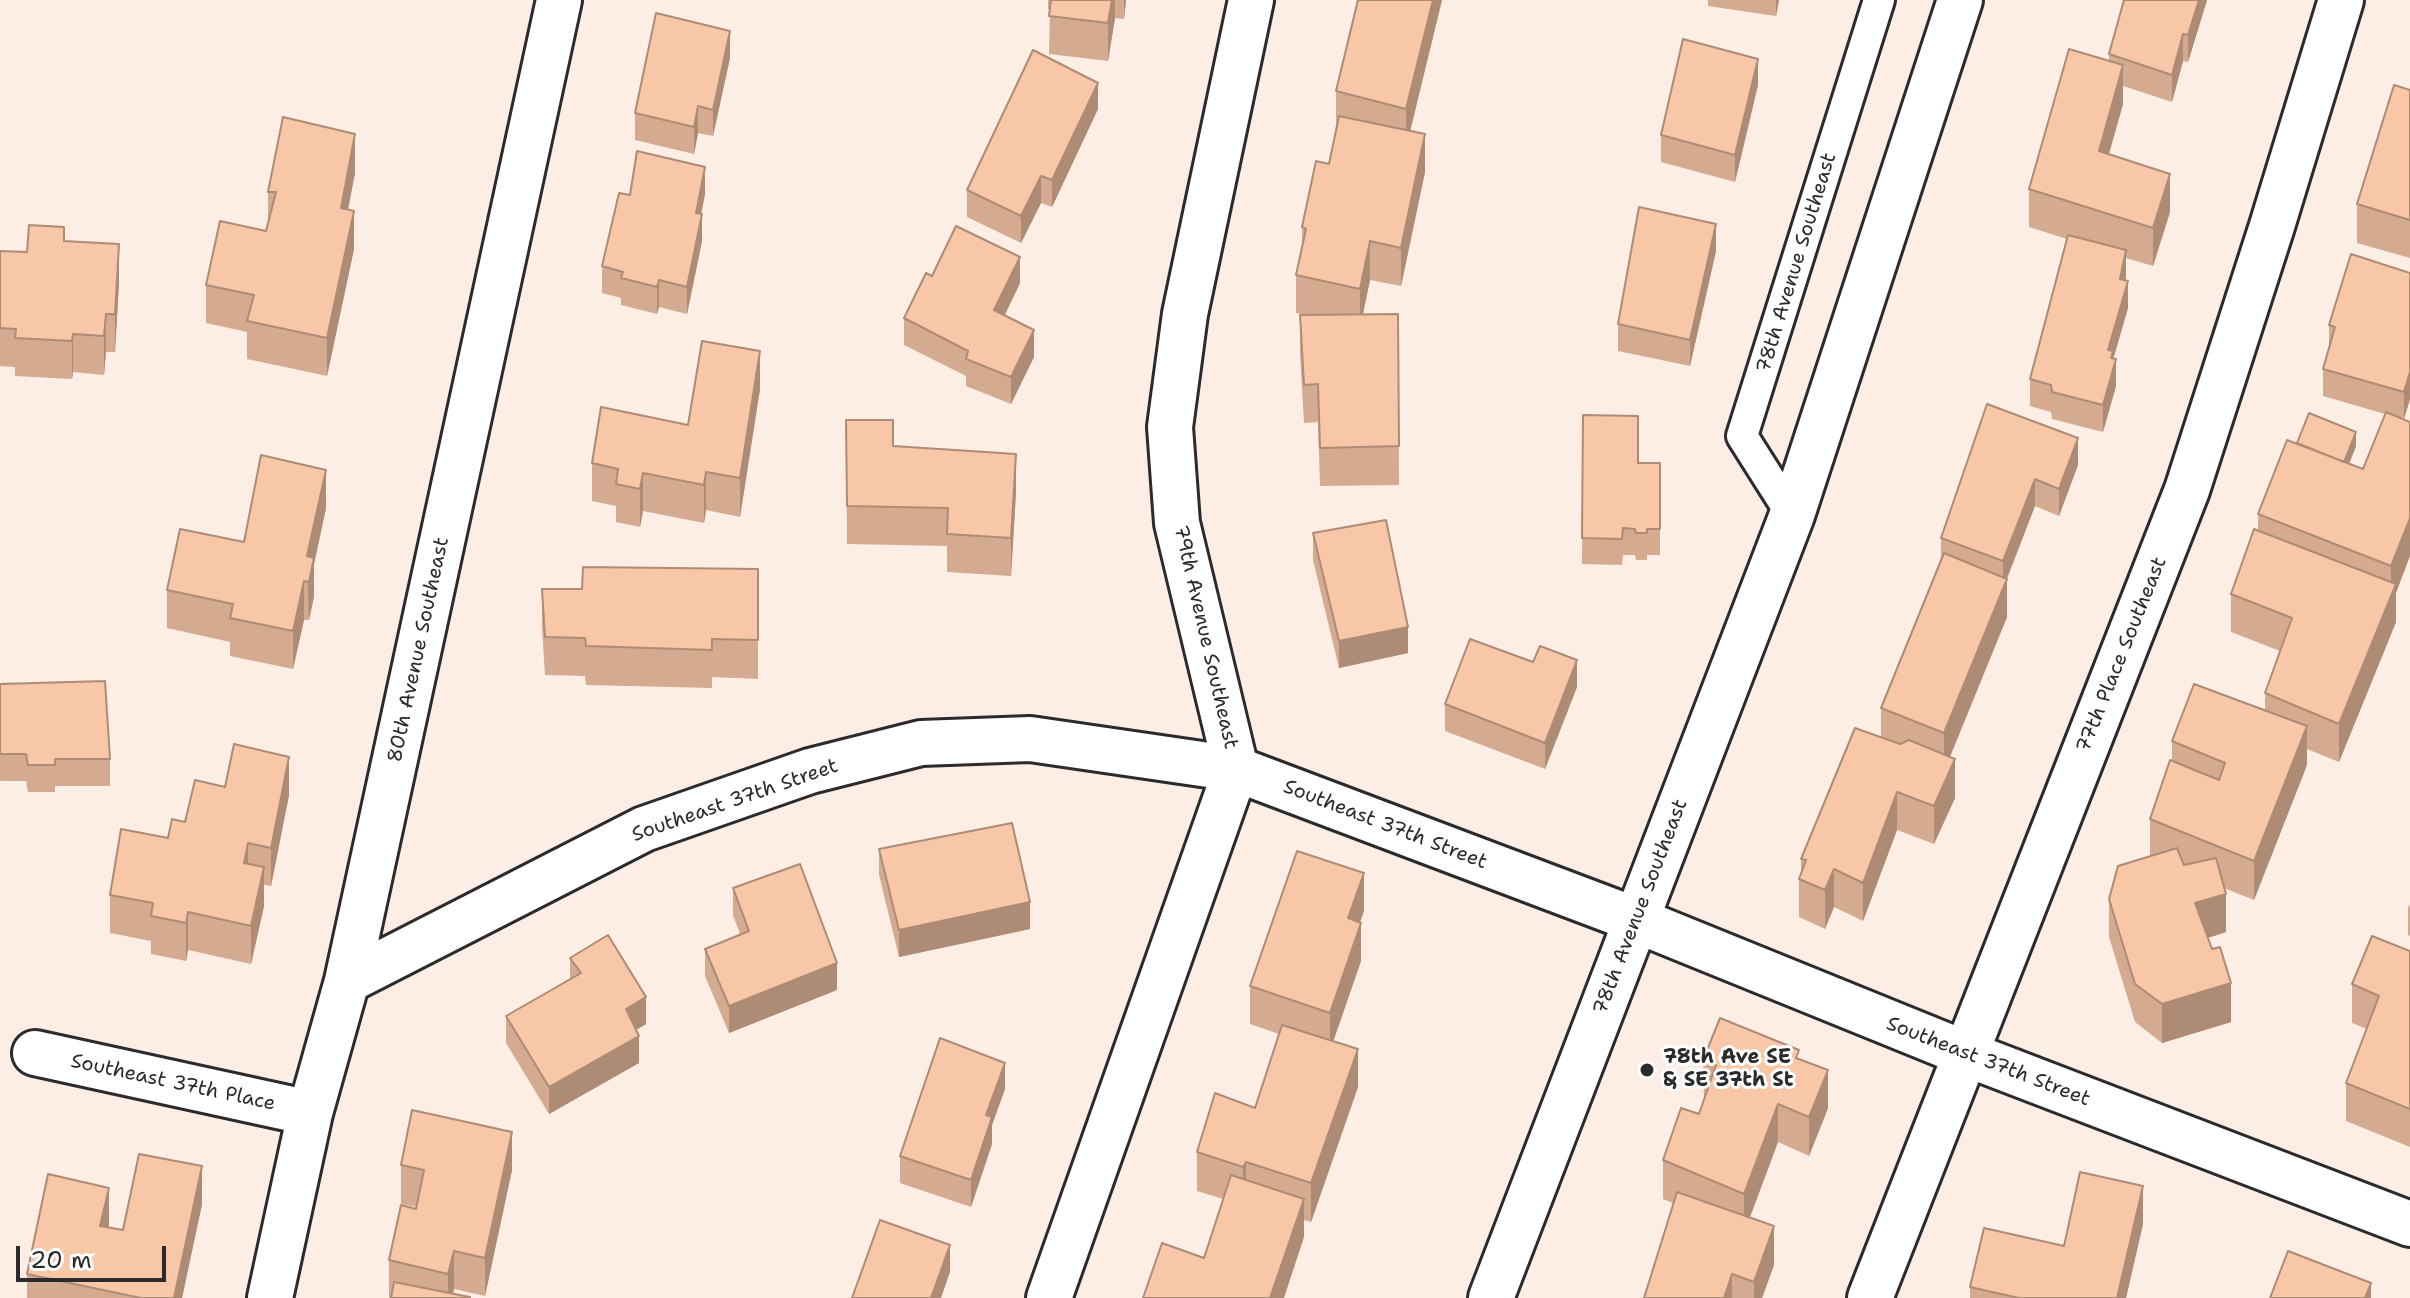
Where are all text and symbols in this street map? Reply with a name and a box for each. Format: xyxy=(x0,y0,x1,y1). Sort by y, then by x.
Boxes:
street label: 78th Avenue Southeast xyxy=(1752,150,1842,376)
street label: 79th Avenue Southeast xyxy=(1168,523,1242,751)
street label: 80th Avenue Southeast xyxy=(383,535,455,765)
street label: 77th Place Southeast xyxy=(2072,554,2172,756)
street label: Southeast 37th Street xyxy=(629,754,841,848)
street label: Southeast 37th Street xyxy=(1280,775,1490,875)
street label: 78th Avenue Southeast xyxy=(1589,796,1693,1018)
street label: Southeast 37th Street xyxy=(1883,1012,2093,1112)
place label: 78th Ave SE & SE 37th St xyxy=(1663,1046,1793,1093)
street label: Southeast 37th Place xyxy=(69,1050,277,1116)
marker: 78th Ave SE & SE 37th St xyxy=(1638,1061,1656,1079)
scale bar xyxy=(20,1230,170,1280)
text: 20 m xyxy=(30,1244,92,1276)

